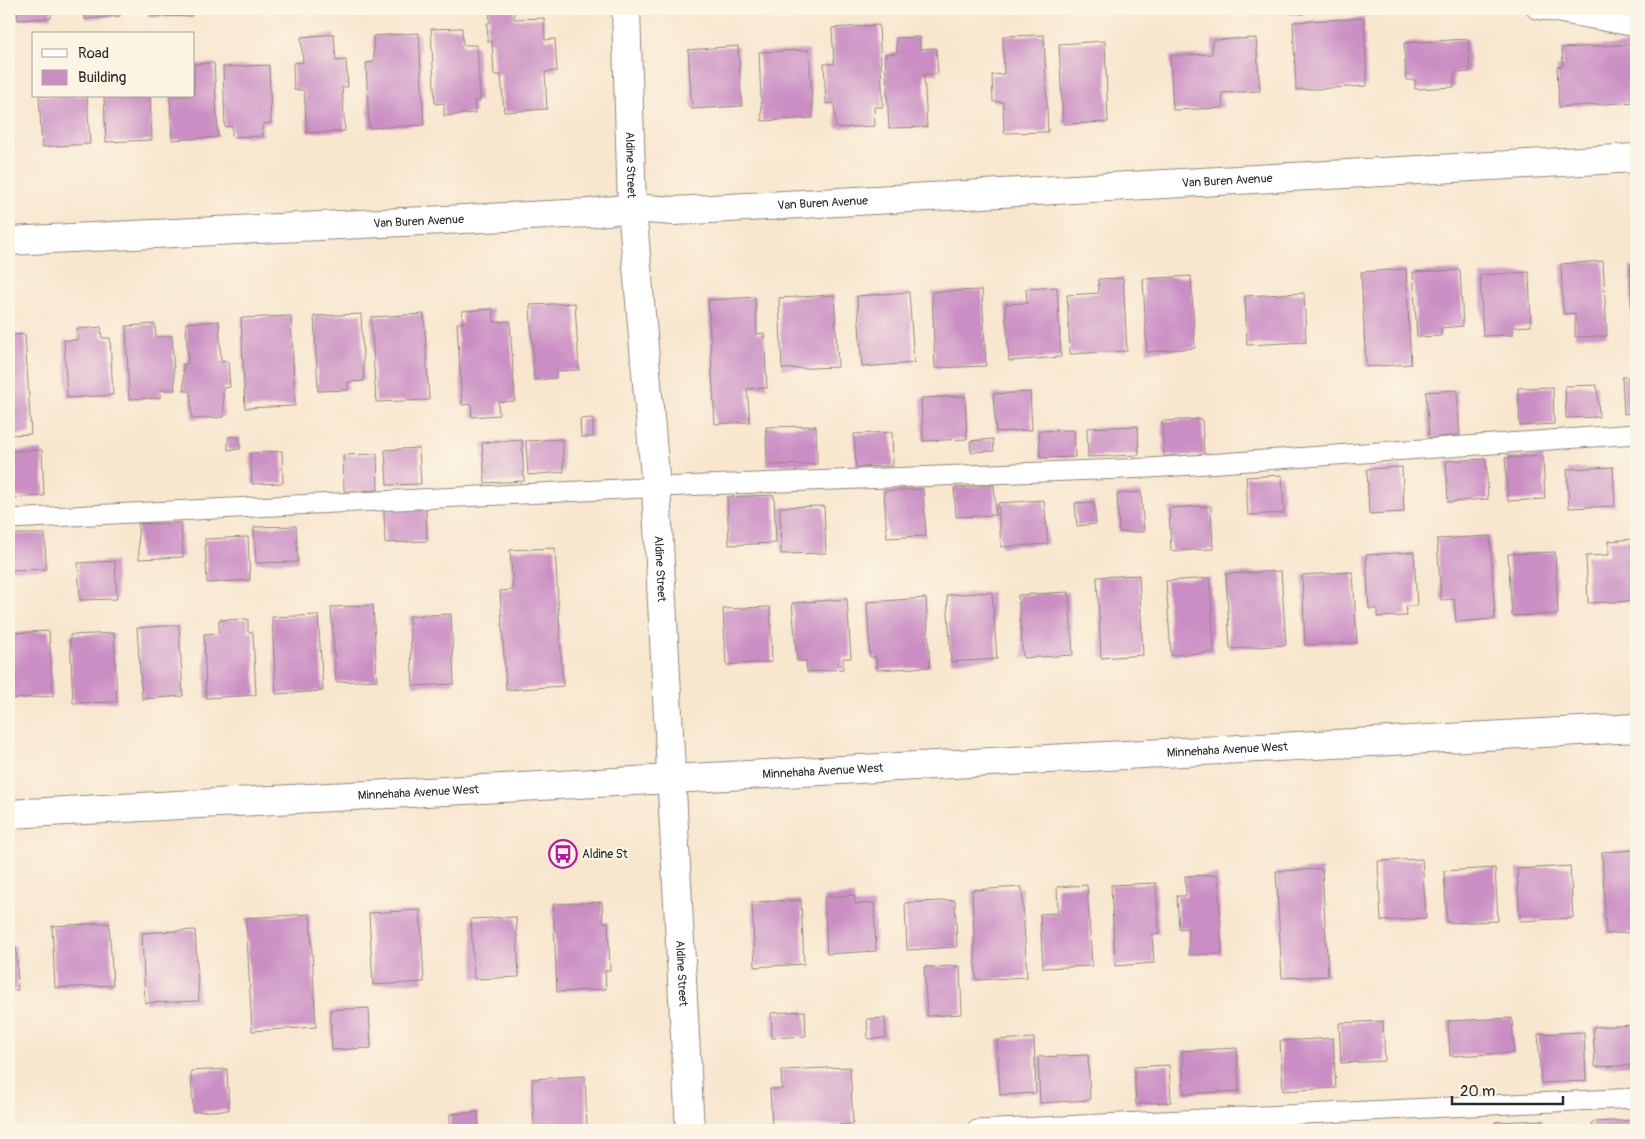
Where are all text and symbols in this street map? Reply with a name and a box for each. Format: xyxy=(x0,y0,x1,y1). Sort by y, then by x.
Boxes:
legend xyxy=(32,32,195,98)
text: Road xyxy=(78,44,109,63)
text: Building xyxy=(78,68,126,87)
street label: Aldine Street xyxy=(622,131,639,199)
street label: Van Buren Avenue xyxy=(1181,171,1273,191)
street label: Van Buren Avenue xyxy=(777,193,869,213)
street label: Van Buren Avenue xyxy=(373,212,464,231)
street label: Aldine Street xyxy=(651,535,669,603)
street label: Minnehaha Avenue West xyxy=(1166,739,1288,761)
street label: Minnehaha Avenue West xyxy=(762,761,884,782)
street label: Minnehaha Avenue West xyxy=(358,782,480,804)
bus stop icon: Aldine St xyxy=(548,839,578,869)
place label: Aldine St xyxy=(582,847,628,862)
street label: Aldine Street xyxy=(672,940,690,1007)
scale bar xyxy=(1452,1074,1564,1106)
text: 20 m xyxy=(1460,1082,1495,1101)

